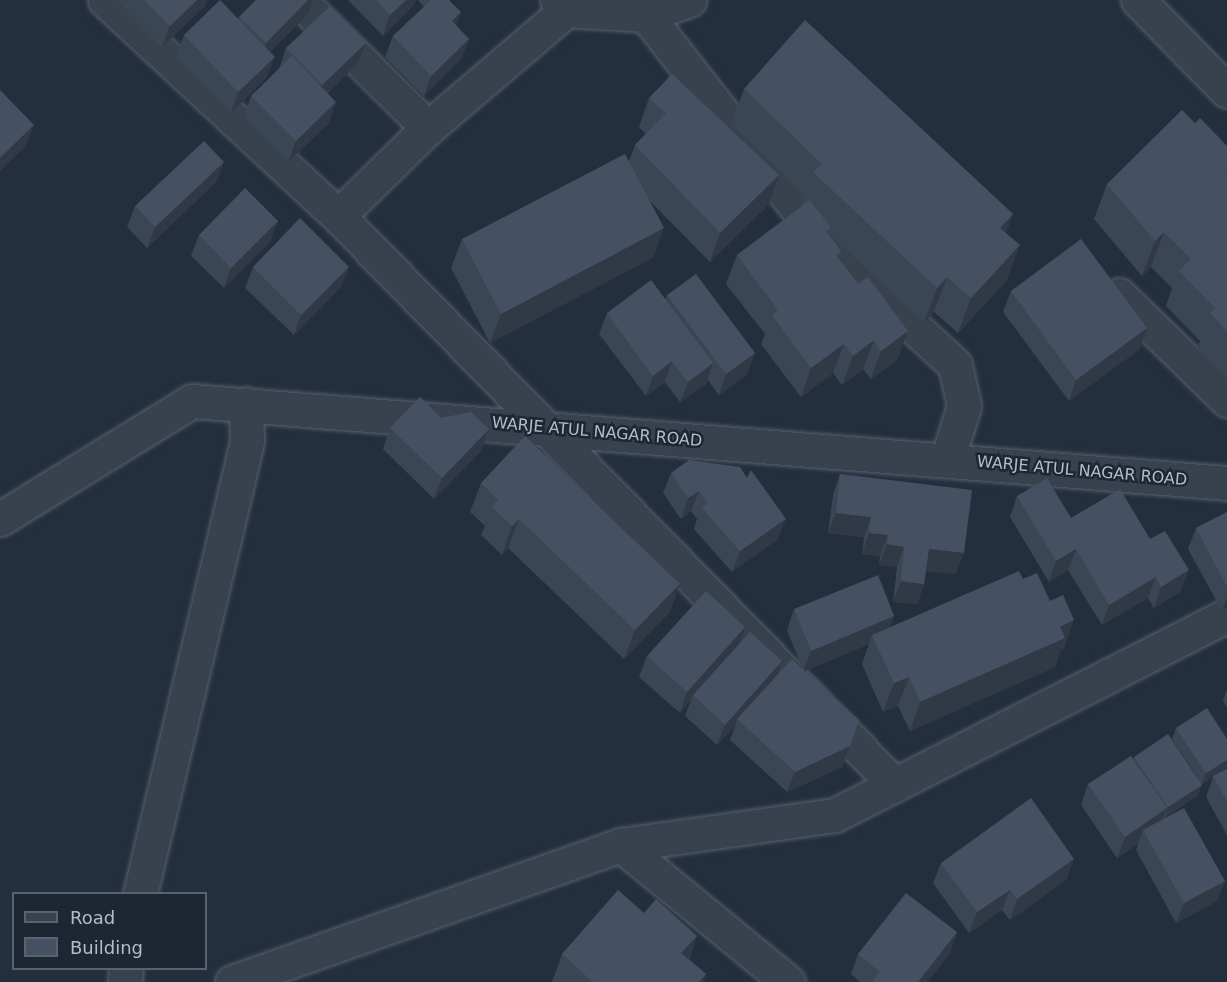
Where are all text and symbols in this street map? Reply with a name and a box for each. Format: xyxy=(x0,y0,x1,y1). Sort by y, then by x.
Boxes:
street label: WARJE ATUL NAGAR ROAD xyxy=(491,413,703,451)
street label: WARJE ATUL NAGAR ROAD xyxy=(976,452,1188,490)
legend xyxy=(12,892,207,970)
text: Road xyxy=(70,907,115,928)
text: Building xyxy=(70,937,143,958)

